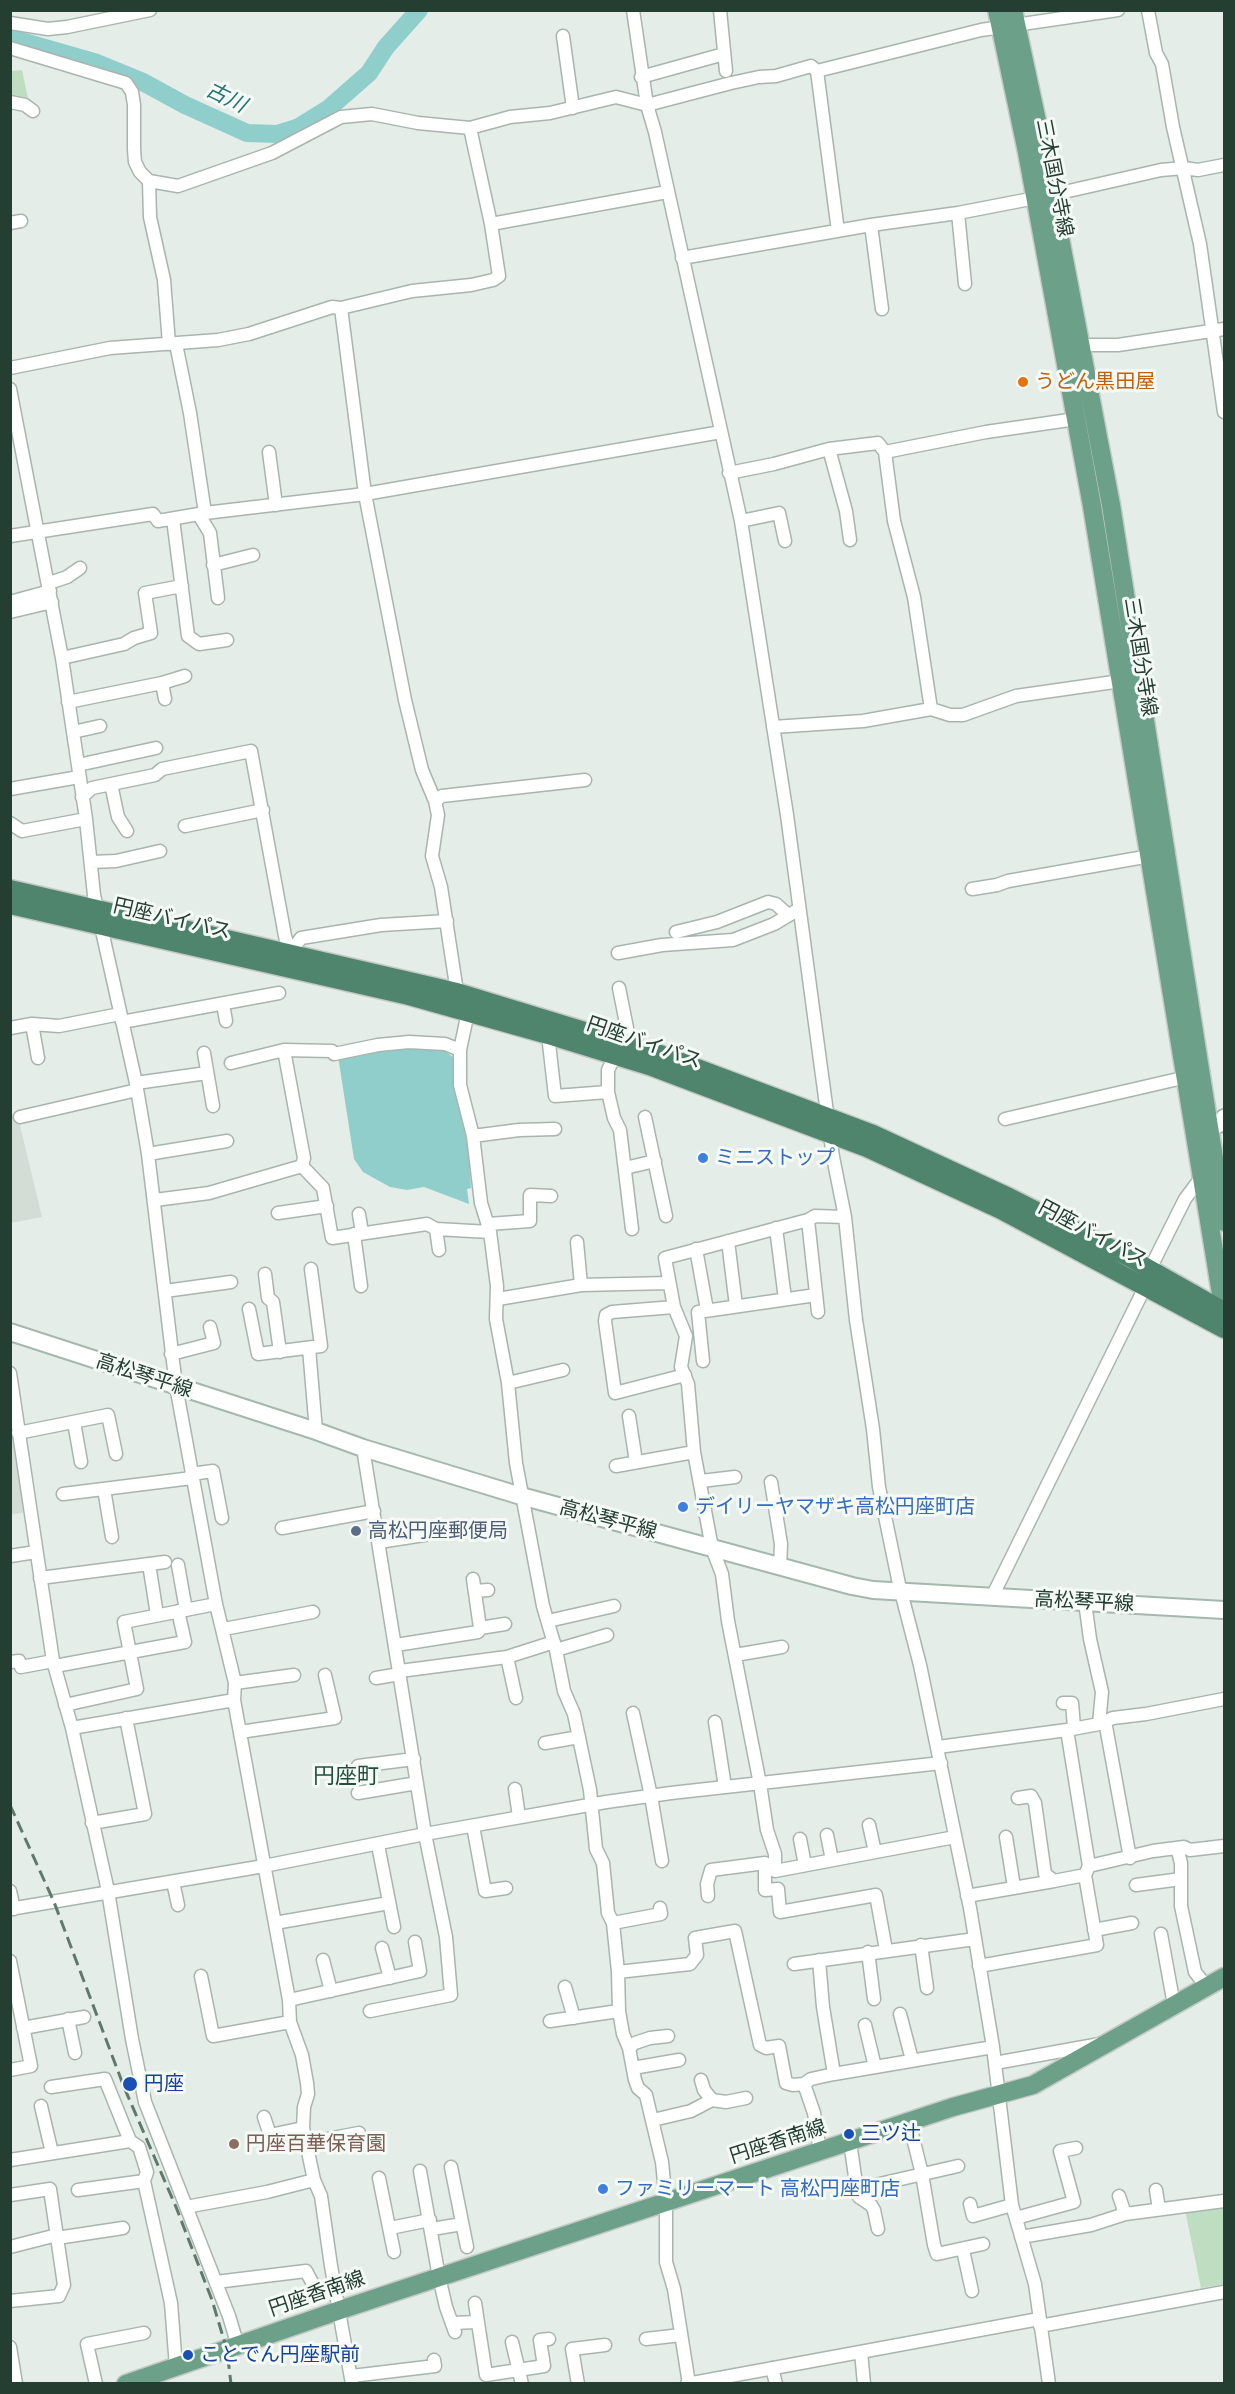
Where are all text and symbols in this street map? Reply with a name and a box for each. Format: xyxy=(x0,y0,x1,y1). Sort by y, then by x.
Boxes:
water label: 古川 xyxy=(202,77,250,119)
street label: 三木国分寺線 xyxy=(1031,117,1077,239)
place label: うどん黒田屋 xyxy=(1035,370,1155,394)
marker: うどん黒田屋 xyxy=(1016,375,1030,389)
street label: 三木国分寺線 xyxy=(1119,596,1161,718)
street label: 円座バイパス xyxy=(111,894,233,944)
street label: 円座バイパス xyxy=(583,1012,705,1074)
place label: ミニストップ xyxy=(715,1146,835,1170)
marker: ミニストップ xyxy=(696,1151,710,1165)
street label: 円座バイパス xyxy=(1034,1195,1152,1273)
street label: 高松琴平線 xyxy=(93,1349,195,1403)
street label: 高松琴平線 xyxy=(557,1495,659,1545)
place label: デイリーヤマザキ高松円座町店 xyxy=(695,1495,975,1519)
marker: デイリーヤマザキ高松円座町店 xyxy=(676,1500,690,1514)
place label: 高松円座郵便局 xyxy=(368,1519,508,1543)
marker: 高松円座郵便局 xyxy=(349,1524,363,1538)
street label: 高松琴平線 xyxy=(1033,1587,1135,1617)
district label: 円座町 xyxy=(313,1764,379,1790)
place label: 円座 xyxy=(144,2072,184,2096)
marker: 円座 xyxy=(121,2075,139,2093)
street label: 円座香南線 xyxy=(727,2115,829,2169)
place label: 三ツ辻 xyxy=(861,2122,921,2146)
marker: 三ツ辻 xyxy=(842,2127,856,2141)
place label: 円座百華保育園 xyxy=(246,2132,386,2156)
marker: 円座百華保育園 xyxy=(227,2137,241,2151)
place label: ファミリーマート 高松円座町店 xyxy=(615,2177,900,2201)
marker: ファミリーマート 高松円座町店 xyxy=(596,2182,610,2196)
street label: 円座香南線 xyxy=(266,2266,368,2322)
place label: ことでん円座駅前 xyxy=(200,2343,360,2367)
marker: ことでん円座駅前 xyxy=(181,2348,195,2362)

